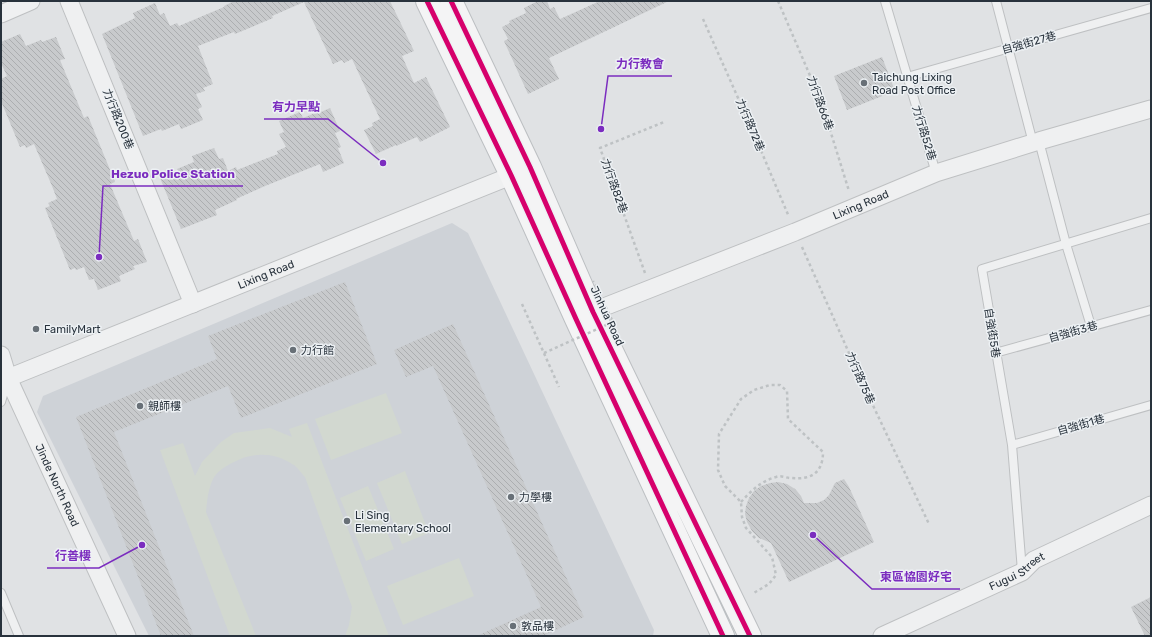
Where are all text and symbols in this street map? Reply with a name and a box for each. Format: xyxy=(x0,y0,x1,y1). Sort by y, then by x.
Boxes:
street label: 自強街27巷 xyxy=(1000,29,1058,57)
callout: 力行教會 xyxy=(608,52,672,76)
text: 力行教會 xyxy=(616,57,664,71)
place label: Taichung Lixing Road Post Office xyxy=(872,71,956,97)
street label: 力行路66巷 xyxy=(804,74,836,132)
marker: Taichung Lixing Road Post Office xyxy=(859,78,869,88)
street label: 力行路200巷 xyxy=(100,87,136,151)
callout: 有力早點 xyxy=(264,95,328,119)
street label: 力行路72巷 xyxy=(733,97,767,153)
text: 有力早點 xyxy=(272,100,320,114)
street label: 力行路52巷 xyxy=(909,104,939,162)
street label: 力行路82巷 xyxy=(598,157,630,215)
callout: Hezuo Police Station xyxy=(103,162,243,186)
text: Hezuo Police Station xyxy=(111,167,235,181)
street label: Lixing Road xyxy=(831,187,891,222)
street label: Lixing Road xyxy=(236,257,296,291)
street label: Jinhua Road xyxy=(587,284,627,348)
street label: 自強街5巷 xyxy=(982,307,1002,359)
street label: 自強街3巷 xyxy=(1047,319,1099,345)
place label: FamilyMart xyxy=(44,323,101,336)
marker: FamilyMart xyxy=(31,324,41,334)
place label: 力行館 xyxy=(301,344,334,357)
marker: 力行館 xyxy=(288,345,298,355)
street label: 力行路75巷 xyxy=(843,350,877,406)
place label: 親師樓 xyxy=(148,400,181,413)
marker: 親師樓 xyxy=(135,401,145,411)
street label: 自強街1巷 xyxy=(1056,412,1106,438)
street label: Jinde North Road xyxy=(33,442,82,529)
place label: 力學樓 xyxy=(519,491,552,504)
marker: 力學樓 xyxy=(506,492,516,502)
place label: Li Sing Elementary School xyxy=(355,509,451,535)
marker: Li Sing Elementary School xyxy=(342,516,352,526)
callout: 行善樓 xyxy=(47,544,99,568)
text: 行善樓 xyxy=(55,549,91,563)
street label: Fugui Street xyxy=(987,549,1047,593)
callout: 東區恊園好宅 xyxy=(872,565,960,589)
text: 東區恊園好宅 xyxy=(880,570,952,584)
place label: 敦品樓 xyxy=(521,620,554,633)
marker: 敦品樓 xyxy=(508,621,518,631)

